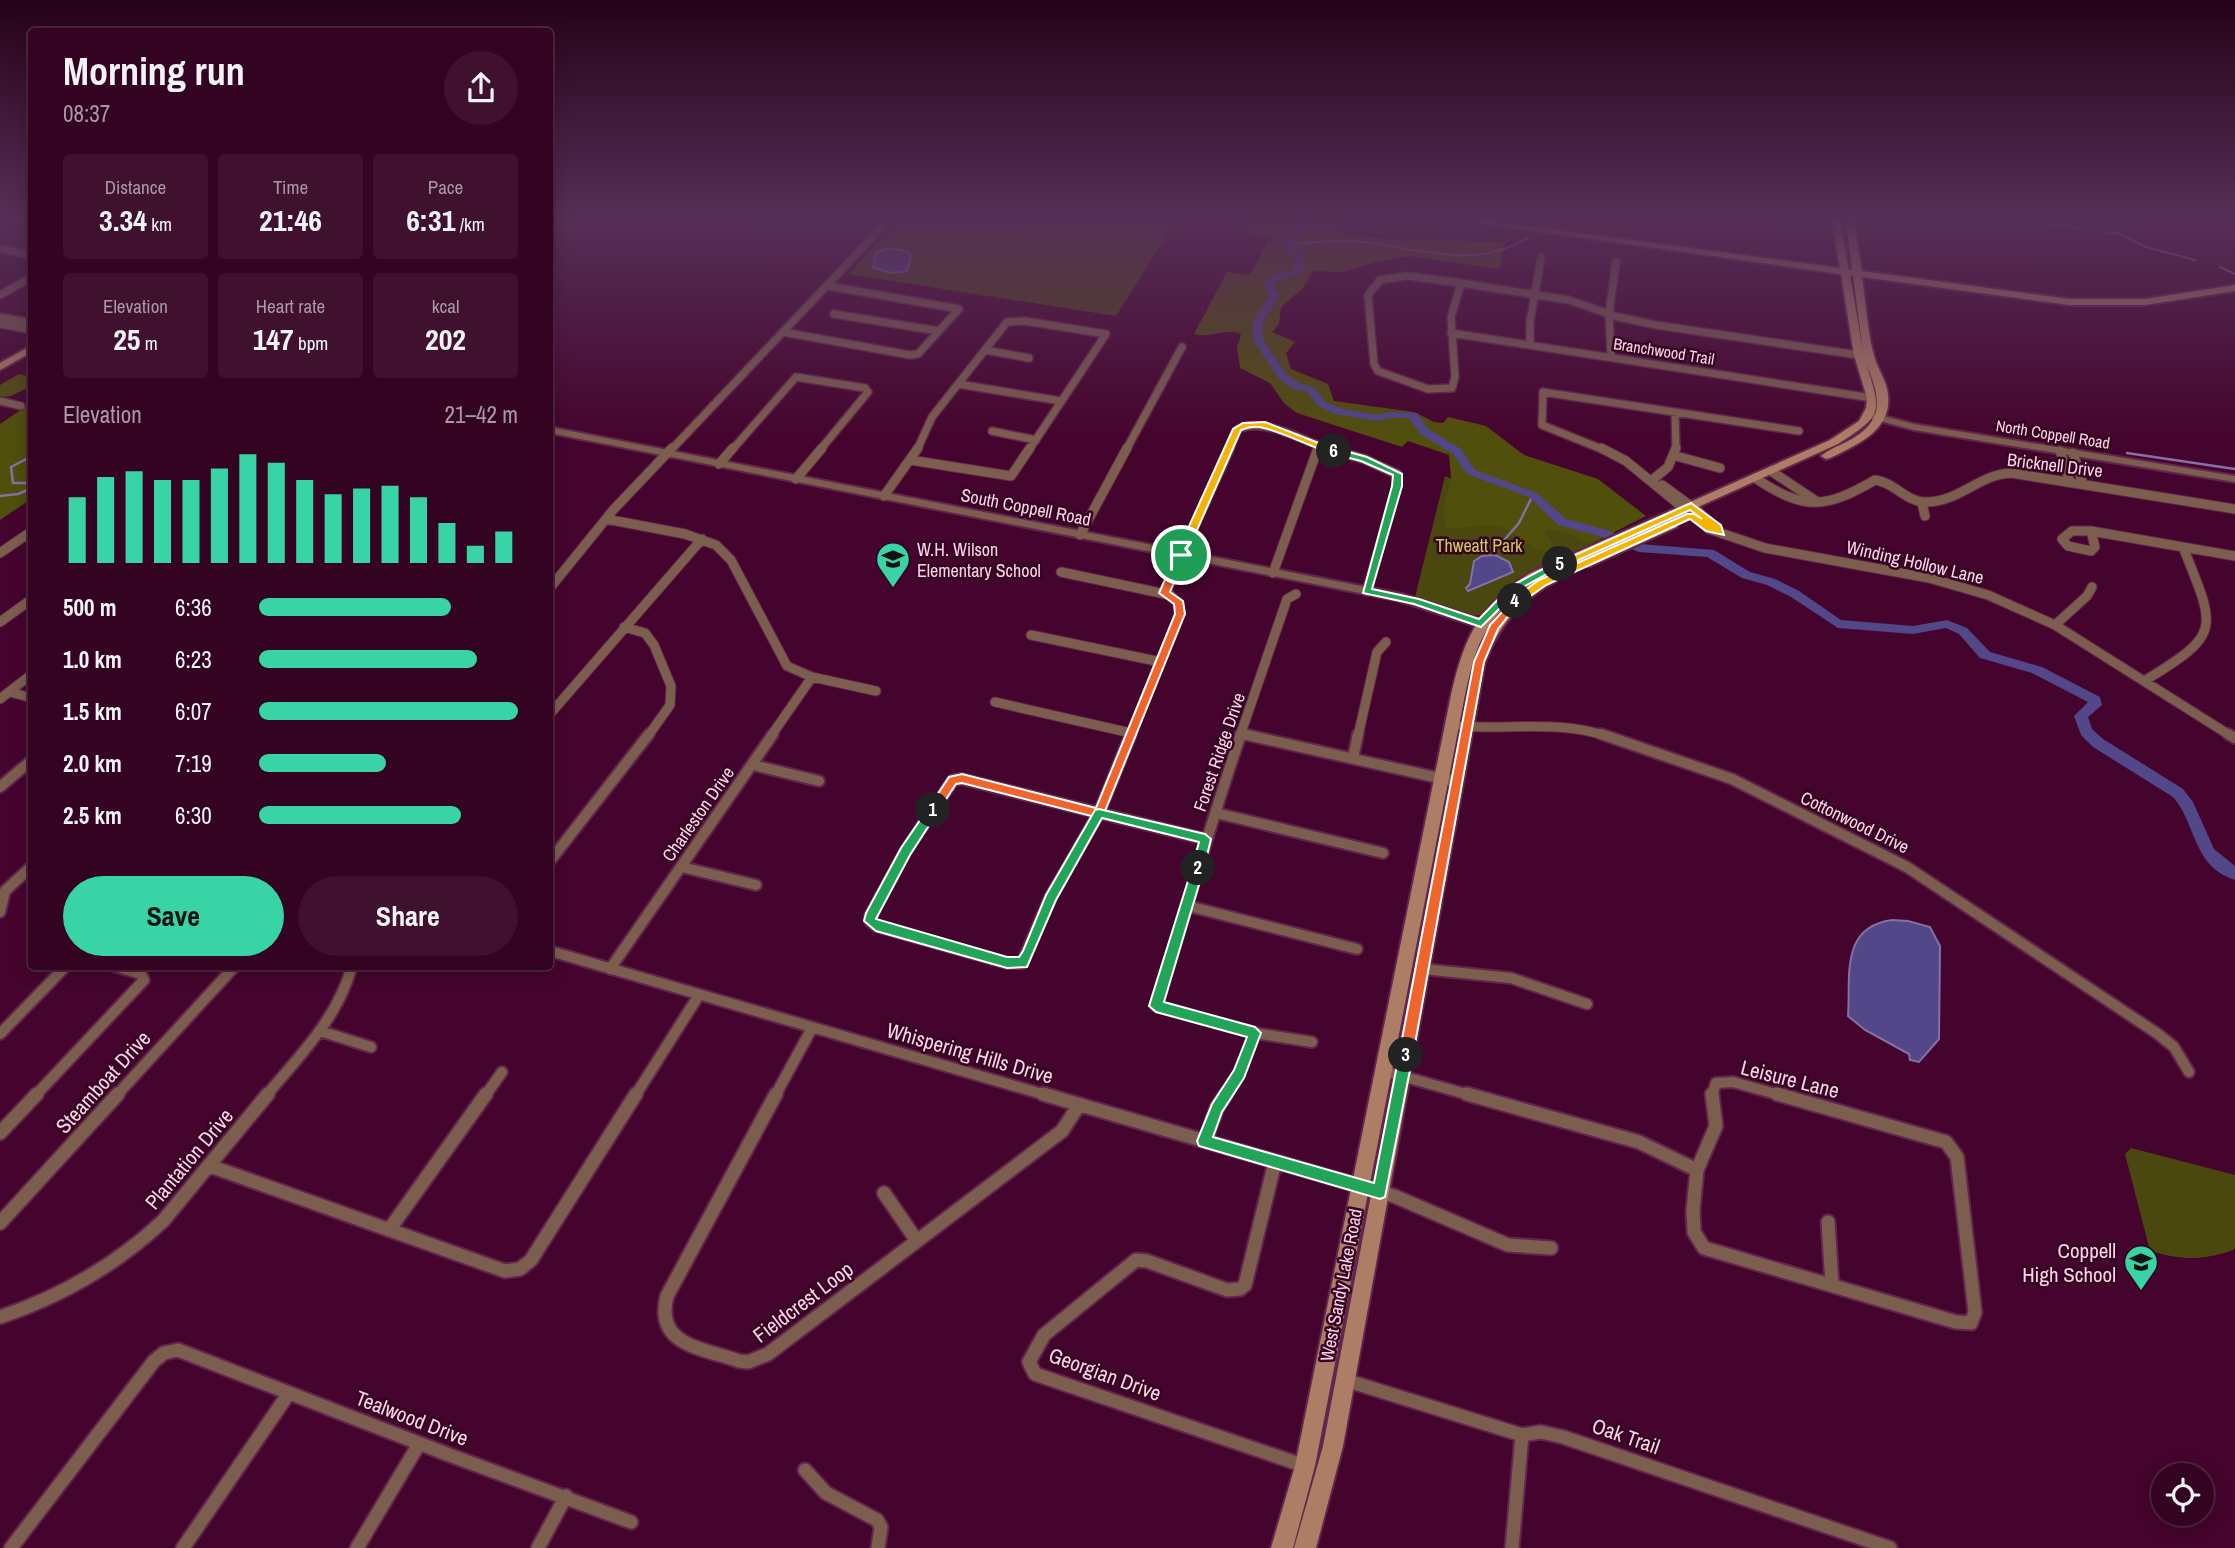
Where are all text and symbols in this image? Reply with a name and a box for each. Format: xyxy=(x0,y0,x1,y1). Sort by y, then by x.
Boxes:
text: Morning run xyxy=(63,46,245,97)
button: share xyxy=(444,51,518,125)
text: 08:37 xyxy=(63,98,110,129)
text: Distance xyxy=(105,174,166,200)
text: Time xyxy=(273,174,308,200)
text: Pace xyxy=(428,174,463,200)
text: 3.34 xyxy=(99,200,147,240)
text: 21:46 xyxy=(259,200,322,240)
text: 6:31 xyxy=(406,200,455,240)
text: km xyxy=(147,211,172,237)
text: /km xyxy=(455,211,485,237)
text: Elevation xyxy=(103,293,168,319)
text: Heart rate xyxy=(256,293,325,319)
text: kcal xyxy=(432,293,459,319)
text: 25 xyxy=(113,319,141,359)
text: 147 xyxy=(253,319,294,359)
text: 202 xyxy=(425,319,466,359)
text: m xyxy=(141,330,158,356)
text: bpm xyxy=(294,330,328,356)
street label: Branchwood Trail xyxy=(1612,332,1716,370)
text: Elevation xyxy=(63,399,142,430)
text: 21–42 m xyxy=(445,399,518,430)
street label: North Coppell Road xyxy=(1994,414,2112,454)
pin: 6 xyxy=(1316,434,1352,468)
text: 6 xyxy=(1329,437,1338,463)
street label: Bricknell Drive xyxy=(2006,447,2104,483)
street label: South Coppell Road xyxy=(959,482,1093,532)
pin xyxy=(1151,525,1211,585)
park label: Thweatt Park xyxy=(1436,533,1523,558)
street label: Winding Hollow Lane xyxy=(1844,534,1986,590)
icon: arrive xyxy=(1162,536,1200,574)
place label: W.H. Wilson Elementary School xyxy=(917,537,1041,583)
school or university icon: W.H. Wilson Elementary School xyxy=(874,540,912,589)
pin: 5 xyxy=(1542,546,1578,582)
text: 5 xyxy=(1555,550,1564,576)
pin: 4 xyxy=(1498,584,1532,618)
text: 4 xyxy=(1510,587,1519,613)
text: 500 m xyxy=(63,592,116,623)
text: 6:36 xyxy=(175,592,212,623)
text: 1.0 km xyxy=(63,644,122,675)
text: 6:23 xyxy=(175,644,212,675)
street label: Forest Ridge Drive xyxy=(1187,689,1251,815)
text: 1.5 km xyxy=(63,696,122,727)
text: 6:07 xyxy=(175,696,212,727)
text: 2.0 km xyxy=(63,748,122,779)
text: 7:19 xyxy=(175,748,212,779)
street label: Charleston Drive xyxy=(656,761,740,867)
street label: Cottonwood Drive xyxy=(1796,785,1914,859)
pin: 1 xyxy=(916,792,950,828)
text: 1 xyxy=(928,796,937,822)
text: 2.5 km xyxy=(63,800,122,831)
text: 6:30 xyxy=(175,800,212,831)
pin: 2 xyxy=(1180,850,1216,886)
text: 2 xyxy=(1193,854,1202,880)
button: Save xyxy=(63,876,284,956)
button: Share xyxy=(298,876,518,956)
street label: Whispering Hills Drive xyxy=(883,1015,1057,1091)
street label: Steamboat Drive xyxy=(49,1024,157,1140)
pin: 3 xyxy=(1388,1038,1424,1072)
text: 3 xyxy=(1401,1041,1410,1067)
street label: Leisure Lane xyxy=(1738,1053,1842,1105)
street label: Plantation Drive xyxy=(138,1102,240,1216)
street label: West Sandy Lake Road xyxy=(1314,1207,1368,1363)
place label: Coppell High School xyxy=(2022,1236,2116,1289)
school or university icon: Coppell High School xyxy=(2122,1243,2160,1292)
street label: Fieldcrest Loop xyxy=(747,1255,859,1349)
street label: Georgian Drive xyxy=(1045,1340,1165,1408)
street label: Tealwood Drive xyxy=(351,1383,473,1453)
street label: Oak Trail xyxy=(1588,1411,1664,1461)
map controls xyxy=(2151,1463,2214,1526)
button: locate xyxy=(2151,1463,2214,1526)

